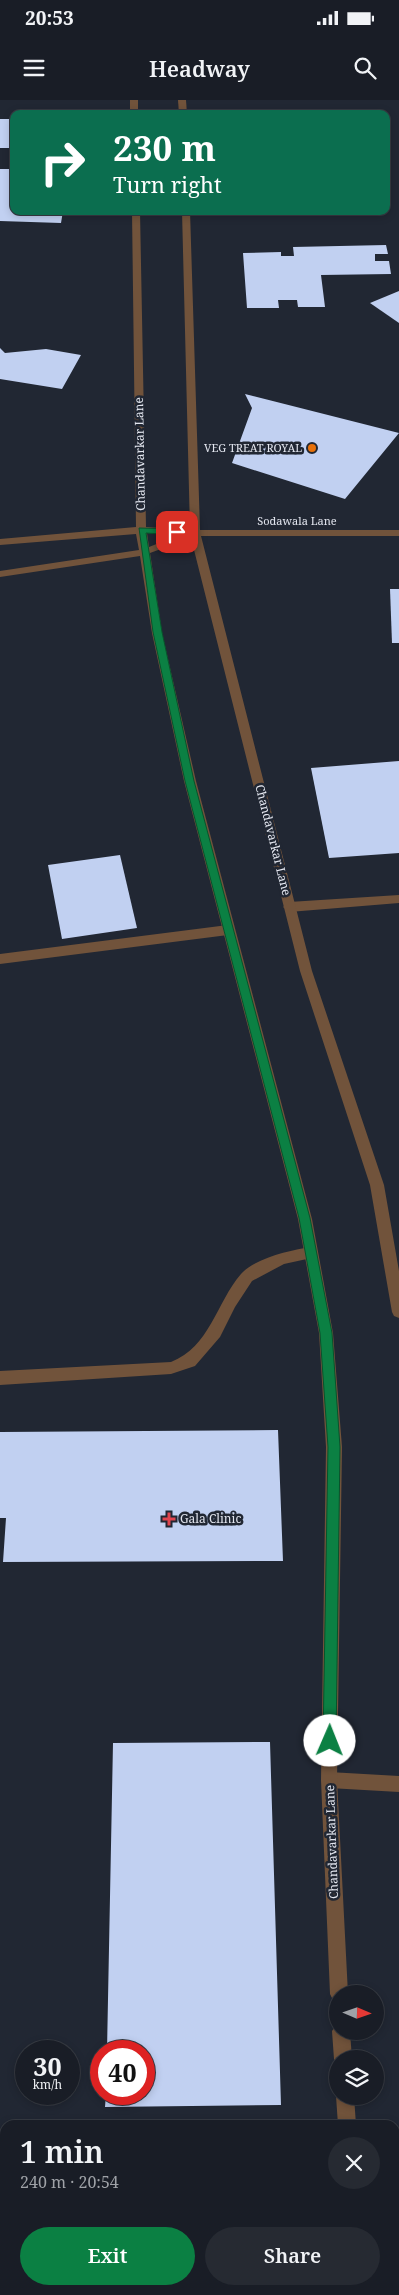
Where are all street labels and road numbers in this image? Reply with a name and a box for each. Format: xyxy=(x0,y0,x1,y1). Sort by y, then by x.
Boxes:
street label: Chandavarkar Lane xyxy=(130,397,149,511)
street label: Sodawala Lane xyxy=(257,513,337,528)
street label: Chandavarkar Lane xyxy=(251,783,296,897)
street label: Chandavarkar Lane xyxy=(321,1785,342,1899)

